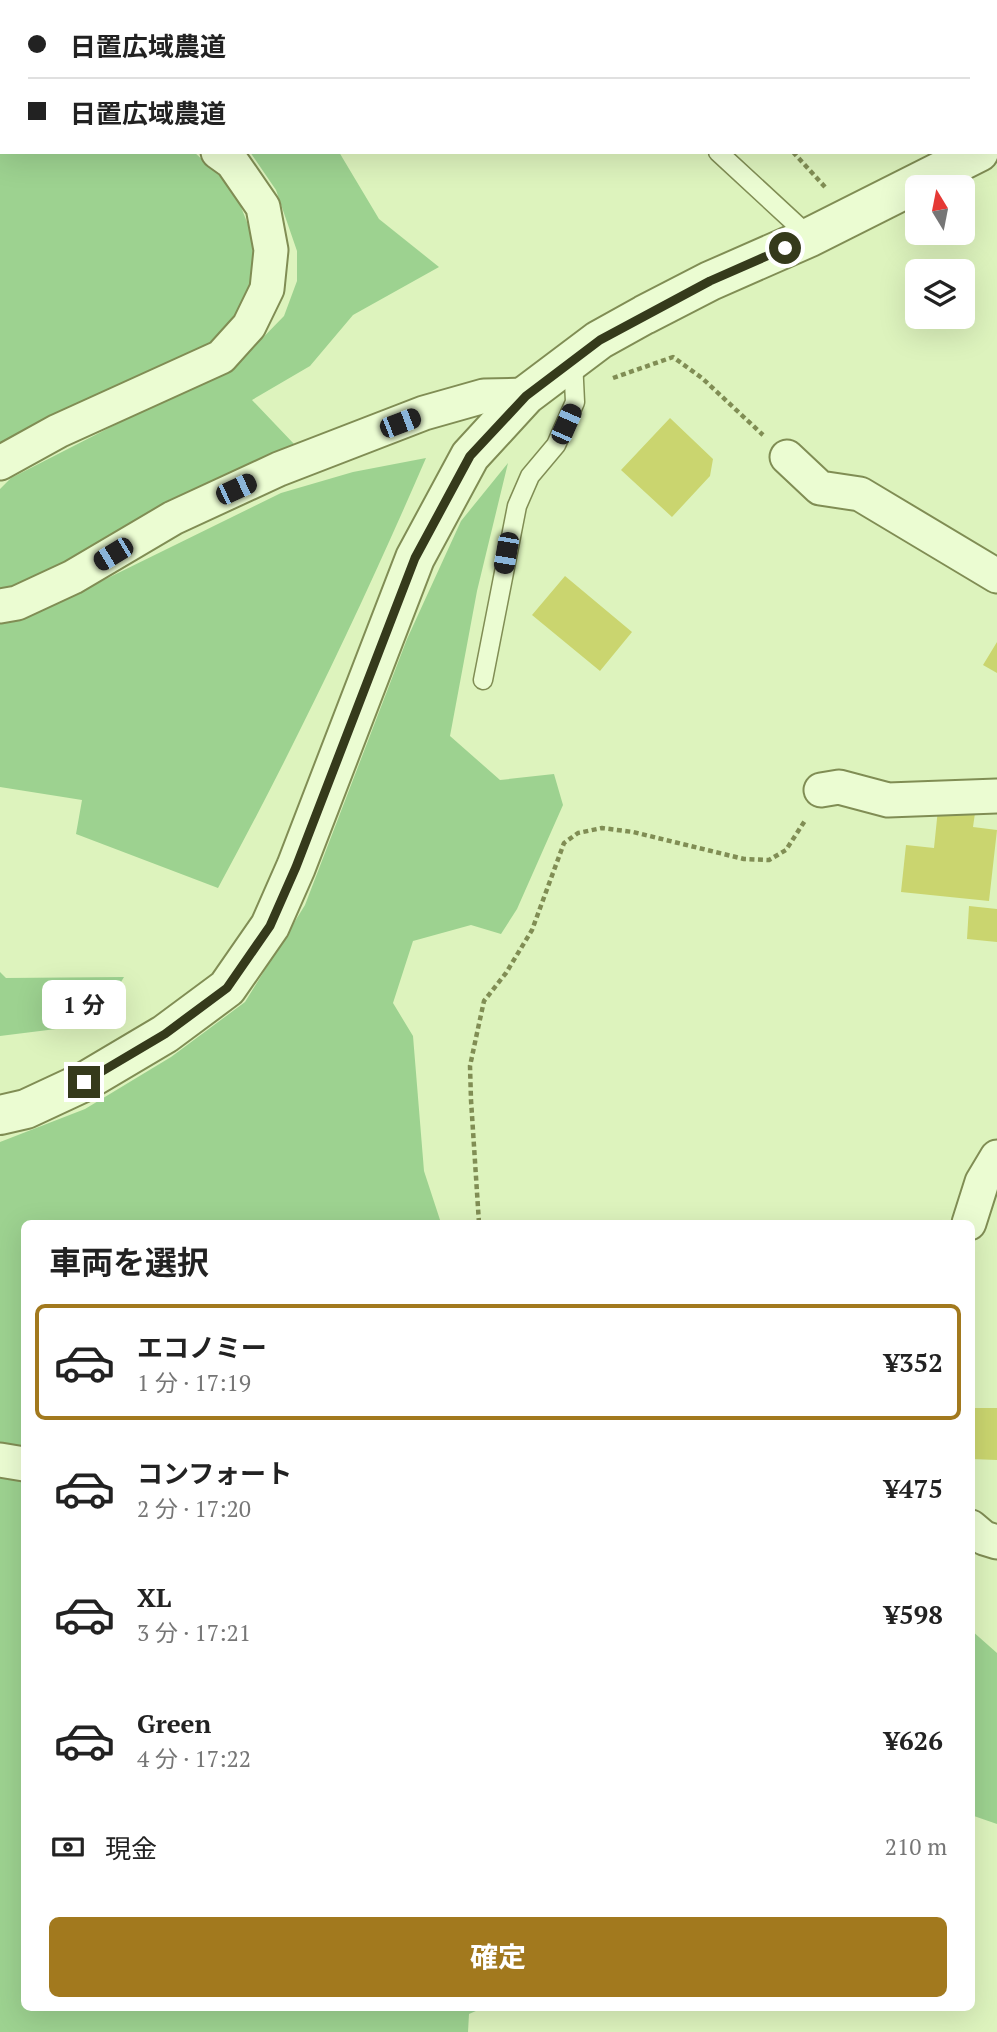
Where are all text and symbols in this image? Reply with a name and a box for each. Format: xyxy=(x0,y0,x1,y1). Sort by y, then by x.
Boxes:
text: 日置広域農道 xyxy=(70,29,226,63)
text: 日置広域農道 xyxy=(70,96,226,130)
north arrow xyxy=(905,175,975,245)
map controls xyxy=(905,175,975,329)
route start xyxy=(769,232,801,264)
button: layers xyxy=(905,259,975,329)
car xyxy=(548,401,585,447)
car xyxy=(377,406,424,440)
car xyxy=(213,471,260,507)
car xyxy=(493,530,520,576)
car xyxy=(90,534,137,574)
callout: 1 分 xyxy=(42,981,126,1030)
text: 1 分 xyxy=(63,989,105,1020)
route end xyxy=(68,1066,100,1098)
text: 車両を選択 xyxy=(49,1241,209,1283)
text: エコノミー xyxy=(137,1330,267,1364)
icon: car xyxy=(53,1331,116,1394)
text: ¥352 xyxy=(884,1345,943,1379)
text: 1 分 · 17:19 xyxy=(137,1367,251,1398)
text: コンフォート xyxy=(137,1456,292,1490)
icon: car xyxy=(53,1457,116,1520)
text: ¥475 xyxy=(884,1471,943,1505)
text: 2 分 · 17:20 xyxy=(137,1493,251,1524)
text: XL xyxy=(137,1580,171,1614)
icon: car xyxy=(53,1583,116,1646)
text: ¥598 xyxy=(884,1597,943,1631)
text: 3 分 · 17:21 xyxy=(137,1617,251,1648)
text: Green xyxy=(137,1706,211,1740)
icon: car xyxy=(53,1709,116,1772)
text: ¥626 xyxy=(884,1723,943,1757)
text: 4 分 · 17:22 xyxy=(137,1743,251,1774)
icon: cash xyxy=(49,1828,87,1866)
text: 現金 xyxy=(105,1831,157,1865)
text: 210 m xyxy=(885,1831,947,1862)
button: 確定 xyxy=(49,1917,947,1997)

